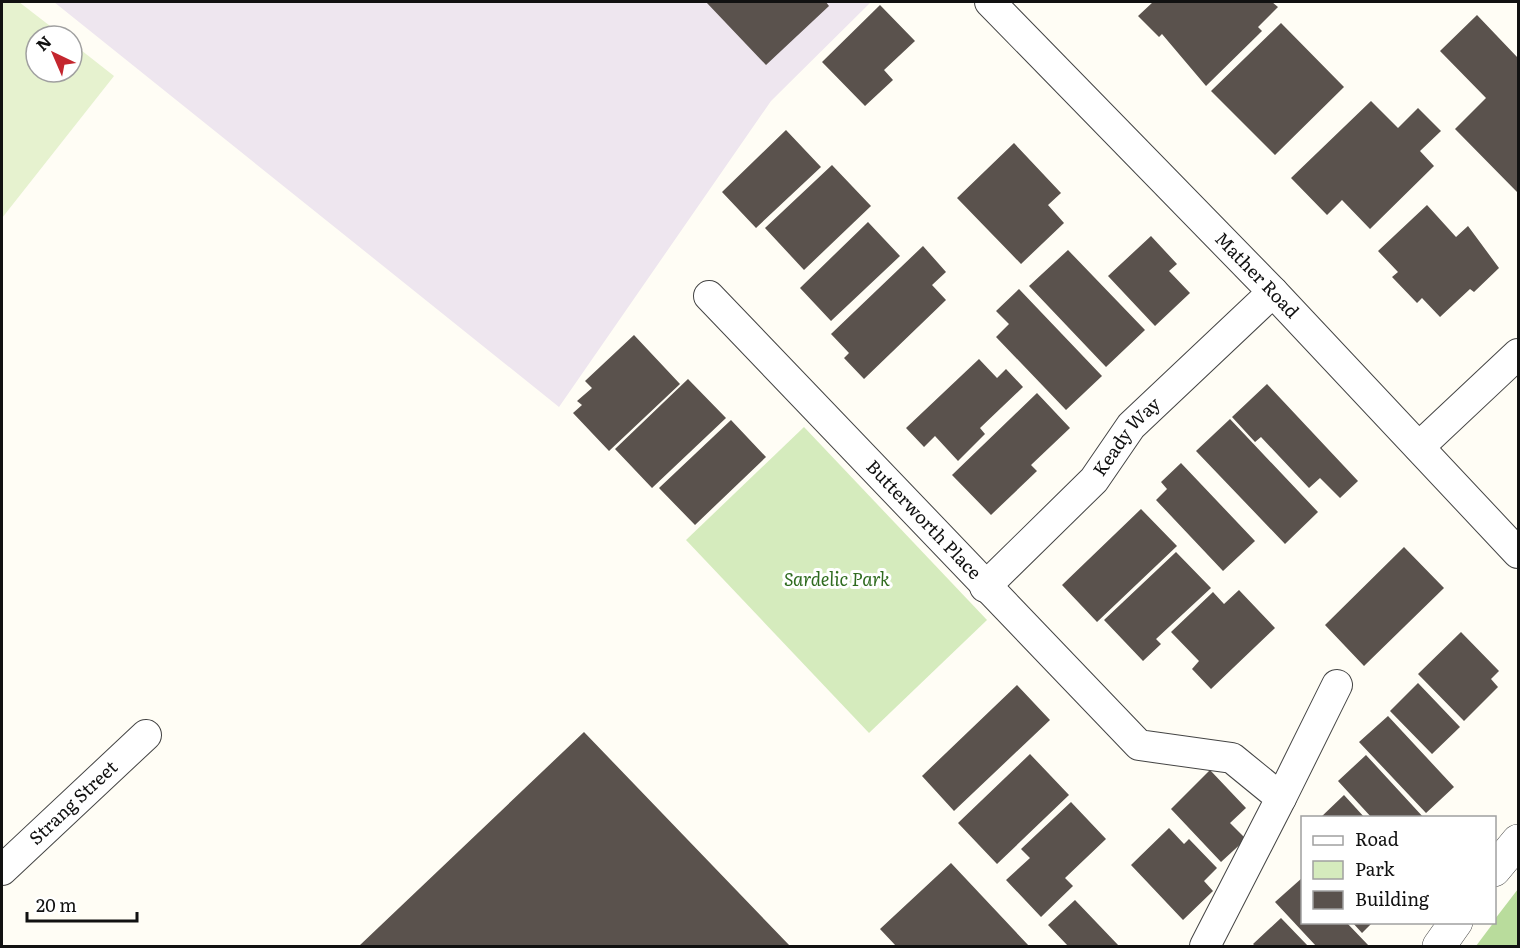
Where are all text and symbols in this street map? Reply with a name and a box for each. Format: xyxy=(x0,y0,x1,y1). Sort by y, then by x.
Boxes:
north arrow xyxy=(24,24,84,84)
text: N xyxy=(30,29,56,56)
street label: Mather Road xyxy=(1209,225,1306,324)
street label: Keady Way xyxy=(1085,390,1166,481)
street label: Butterworth Place xyxy=(861,453,988,585)
park label: Sardelic Park xyxy=(784,565,890,592)
street label: Strang Street xyxy=(22,753,123,850)
legend xyxy=(1301,816,1496,924)
text: Road xyxy=(1355,825,1399,852)
text: Park xyxy=(1355,855,1396,882)
scale bar xyxy=(27,885,136,923)
text: Building xyxy=(1355,885,1430,912)
text: 20 m xyxy=(36,891,77,918)

